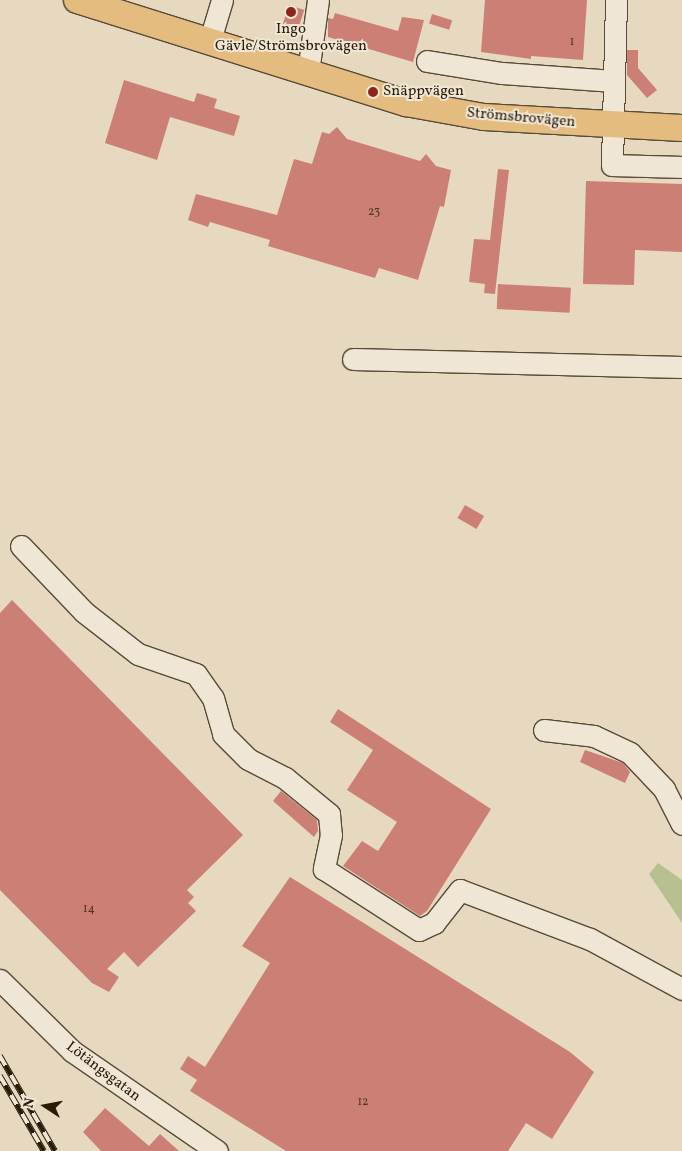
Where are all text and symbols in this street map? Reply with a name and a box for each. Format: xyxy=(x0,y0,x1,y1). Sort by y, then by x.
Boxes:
marker: Ingo Gävle/Strömsbrovägen xyxy=(285,6,297,18)
place label: Ingo Gävle/Strömsbrovägen xyxy=(215,20,367,55)
house number: 1 xyxy=(570,36,574,50)
place label: Snäppvägen xyxy=(383,83,464,101)
marker: Snäppvägen xyxy=(367,86,379,98)
street label: Strömsbrovägen xyxy=(466,104,576,132)
house number: 23 xyxy=(368,206,380,220)
house number: 14 xyxy=(83,903,95,917)
street label: Lötängsgatan xyxy=(62,1038,144,1106)
north arrow xyxy=(20,1081,70,1131)
text: N xyxy=(19,1096,40,1110)
house number: 12 xyxy=(357,1096,369,1110)

